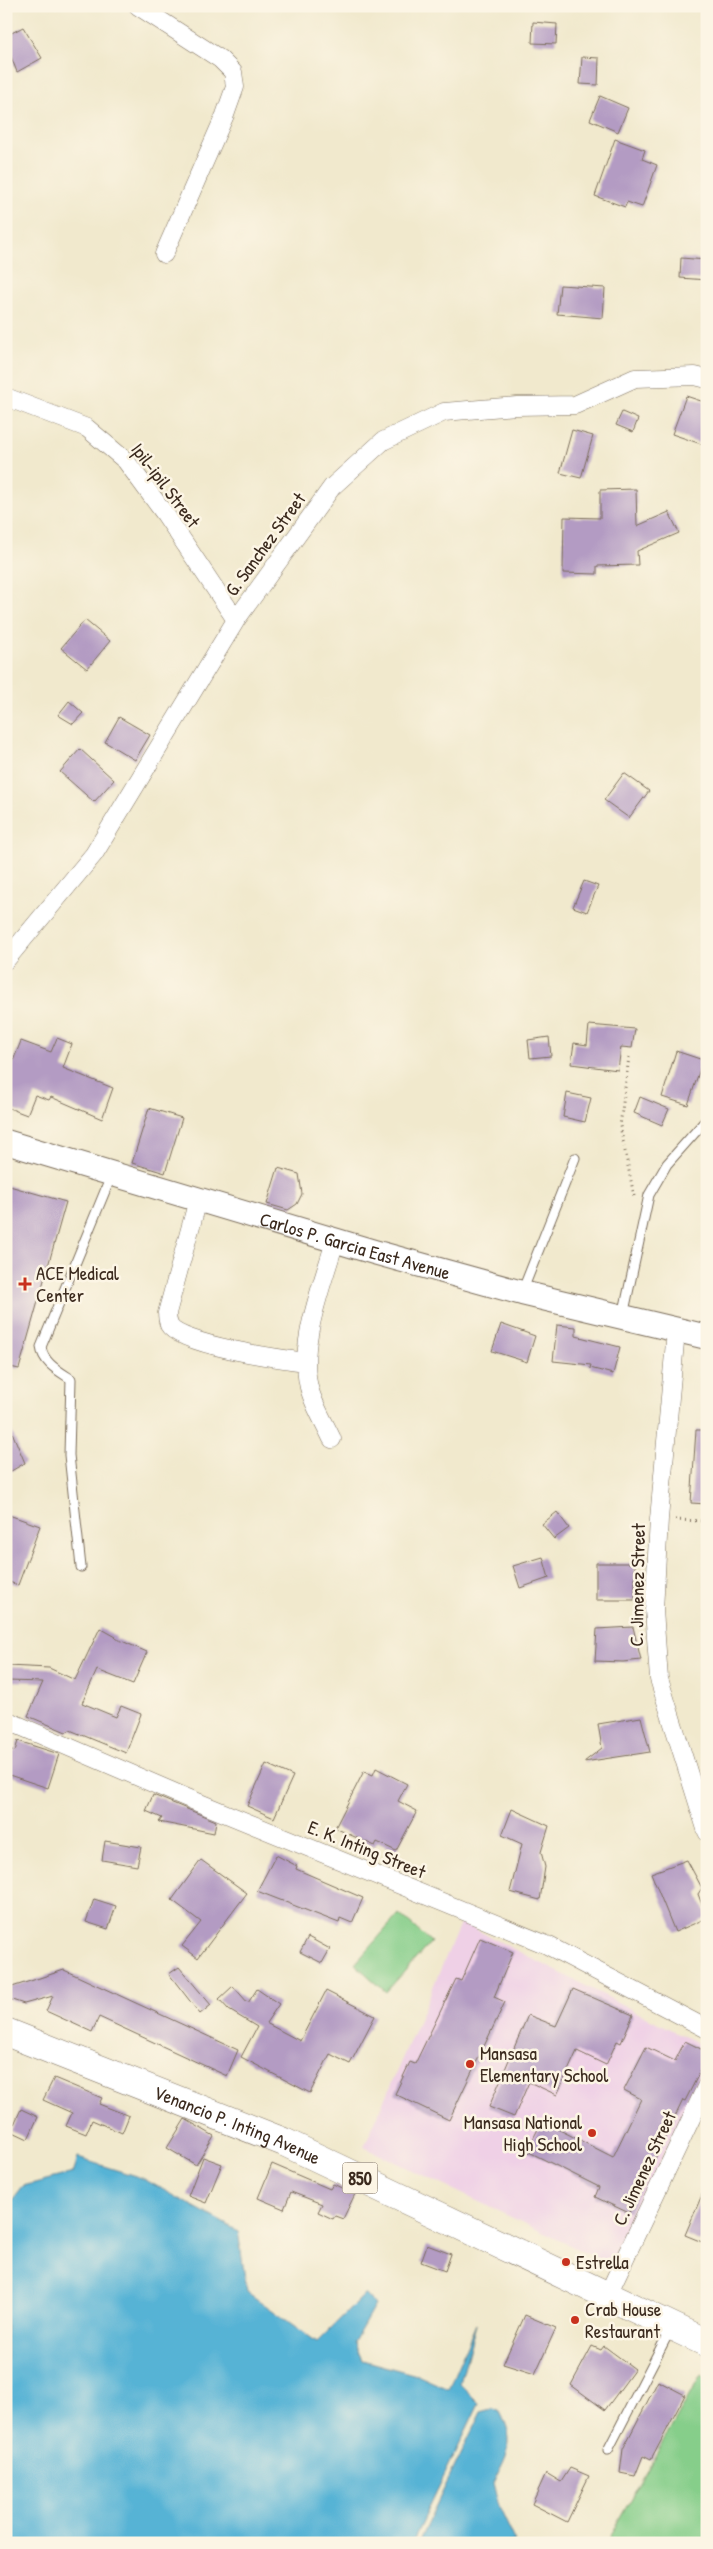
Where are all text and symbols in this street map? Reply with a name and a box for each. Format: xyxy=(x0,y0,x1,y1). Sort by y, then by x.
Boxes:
street label: Ipil-ipil Street xyxy=(126,437,207,533)
street label: G. Sanchez Street xyxy=(219,487,312,601)
street label: Carlos P. Garcia East Avenue xyxy=(257,1206,453,1286)
place label: ACE Medical Center xyxy=(36,1260,120,1308)
marker: ACE Medical Center xyxy=(18,1277,32,1291)
street label: C. Jimenez Street xyxy=(623,1523,651,1647)
street label: E. K. Inting Street xyxy=(304,1814,430,1885)
place label: Mansasa Elementary School xyxy=(480,2040,609,2088)
marker: Mansasa Elementary School xyxy=(464,2058,476,2070)
street label: Venancio P. Inting Avenue xyxy=(150,2079,325,2171)
street label: C. Jimenez Street xyxy=(606,2106,682,2229)
place label: Mansasa National High School xyxy=(464,2109,583,2157)
marker: Mansasa National High School xyxy=(586,2127,598,2139)
road number: 850 xyxy=(342,2162,378,2194)
place label: Estrella xyxy=(576,2249,629,2275)
marker: Estrella xyxy=(560,2256,572,2268)
place label: Crab House Restaurant xyxy=(585,2296,662,2344)
marker: Crab House Restaurant xyxy=(569,2314,581,2326)

